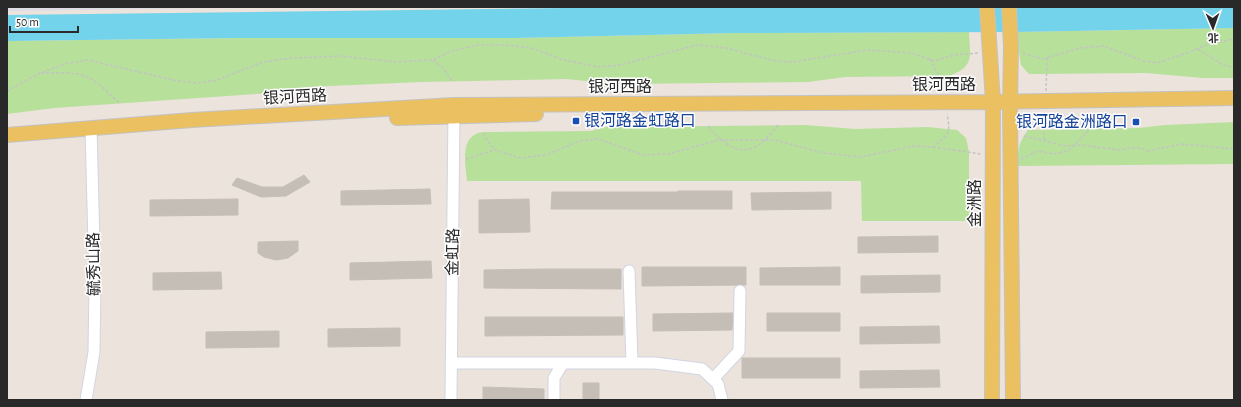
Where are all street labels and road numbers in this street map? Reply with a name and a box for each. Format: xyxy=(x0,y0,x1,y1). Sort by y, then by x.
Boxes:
street label: 银河西路 xyxy=(912,76,976,93)
street label: 银河西路 xyxy=(588,78,652,95)
street label: 银河西路 xyxy=(263,86,327,107)
street label: 金洲路 xyxy=(966,179,983,227)
street label: 金虹路 xyxy=(444,228,461,276)
street label: 毓秀山路 xyxy=(84,232,103,296)

